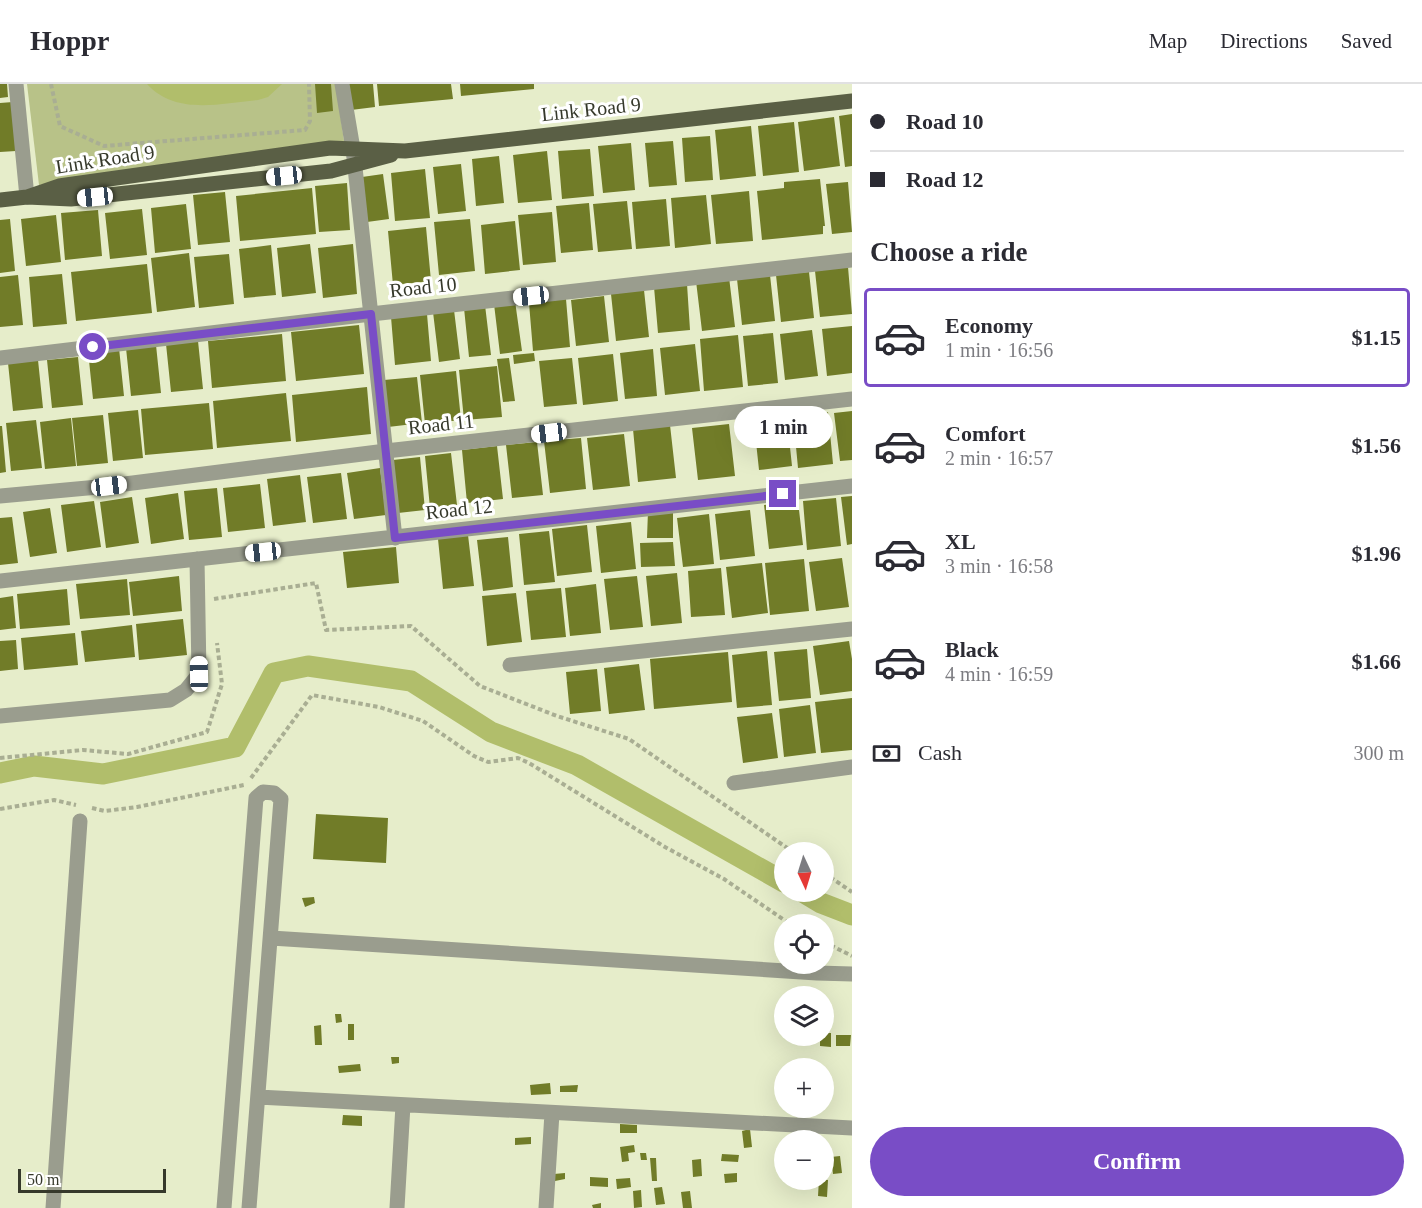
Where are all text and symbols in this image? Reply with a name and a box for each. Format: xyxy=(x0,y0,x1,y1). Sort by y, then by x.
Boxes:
text: Hoppr xyxy=(30,25,109,56)
text: Map xyxy=(1149,29,1187,53)
text: Directions xyxy=(1220,29,1308,53)
text: Saved xyxy=(1341,29,1392,53)
street label: Link Road 9 xyxy=(540,93,642,125)
text: Road 10 xyxy=(906,109,984,134)
street label: Link Road 9 xyxy=(54,140,156,178)
car xyxy=(265,165,303,187)
text: Road 12 xyxy=(906,167,984,192)
car xyxy=(76,186,114,208)
text: Choose a ride xyxy=(870,237,1028,267)
street label: Road 10 xyxy=(388,273,458,301)
car xyxy=(512,285,550,307)
icon: car xyxy=(873,311,927,365)
text: Economy xyxy=(945,313,1033,338)
text: $1.15 xyxy=(1352,325,1401,350)
route start xyxy=(79,333,106,360)
text: 1 min · 16:56 xyxy=(945,339,1053,361)
callout: 1 min xyxy=(734,407,832,449)
street label: Road 11 xyxy=(407,410,475,438)
text: 1 min xyxy=(759,416,808,438)
icon: car xyxy=(873,419,927,473)
text: Comfort xyxy=(945,421,1026,446)
car xyxy=(530,422,568,444)
text: $1.56 xyxy=(1352,433,1401,458)
text: 2 min · 16:57 xyxy=(945,447,1053,469)
car xyxy=(90,475,128,497)
route end xyxy=(769,480,796,507)
street label: Road 12 xyxy=(424,495,494,523)
icon: car xyxy=(873,527,927,581)
text: XL xyxy=(945,529,976,554)
car xyxy=(244,541,282,563)
text: $1.96 xyxy=(1352,541,1401,566)
text: 3 min · 16:58 xyxy=(945,555,1053,577)
icon: car xyxy=(873,635,927,689)
text: Black xyxy=(945,637,999,662)
text: $1.66 xyxy=(1352,649,1401,674)
car xyxy=(190,656,208,692)
text: 4 min · 16:59 xyxy=(945,663,1053,685)
icon: cash xyxy=(870,737,903,770)
text: Cash xyxy=(918,740,962,765)
text: 300 m xyxy=(1353,742,1404,764)
north arrow xyxy=(774,842,834,902)
map controls xyxy=(774,842,834,1190)
button: locate xyxy=(774,914,834,974)
button: layers xyxy=(774,986,834,1046)
button: + xyxy=(774,1058,834,1118)
button: Confirm xyxy=(870,1127,1404,1196)
button: − xyxy=(774,1130,834,1190)
scale bar xyxy=(18,1166,166,1194)
text: 50 m xyxy=(27,1171,59,1188)

